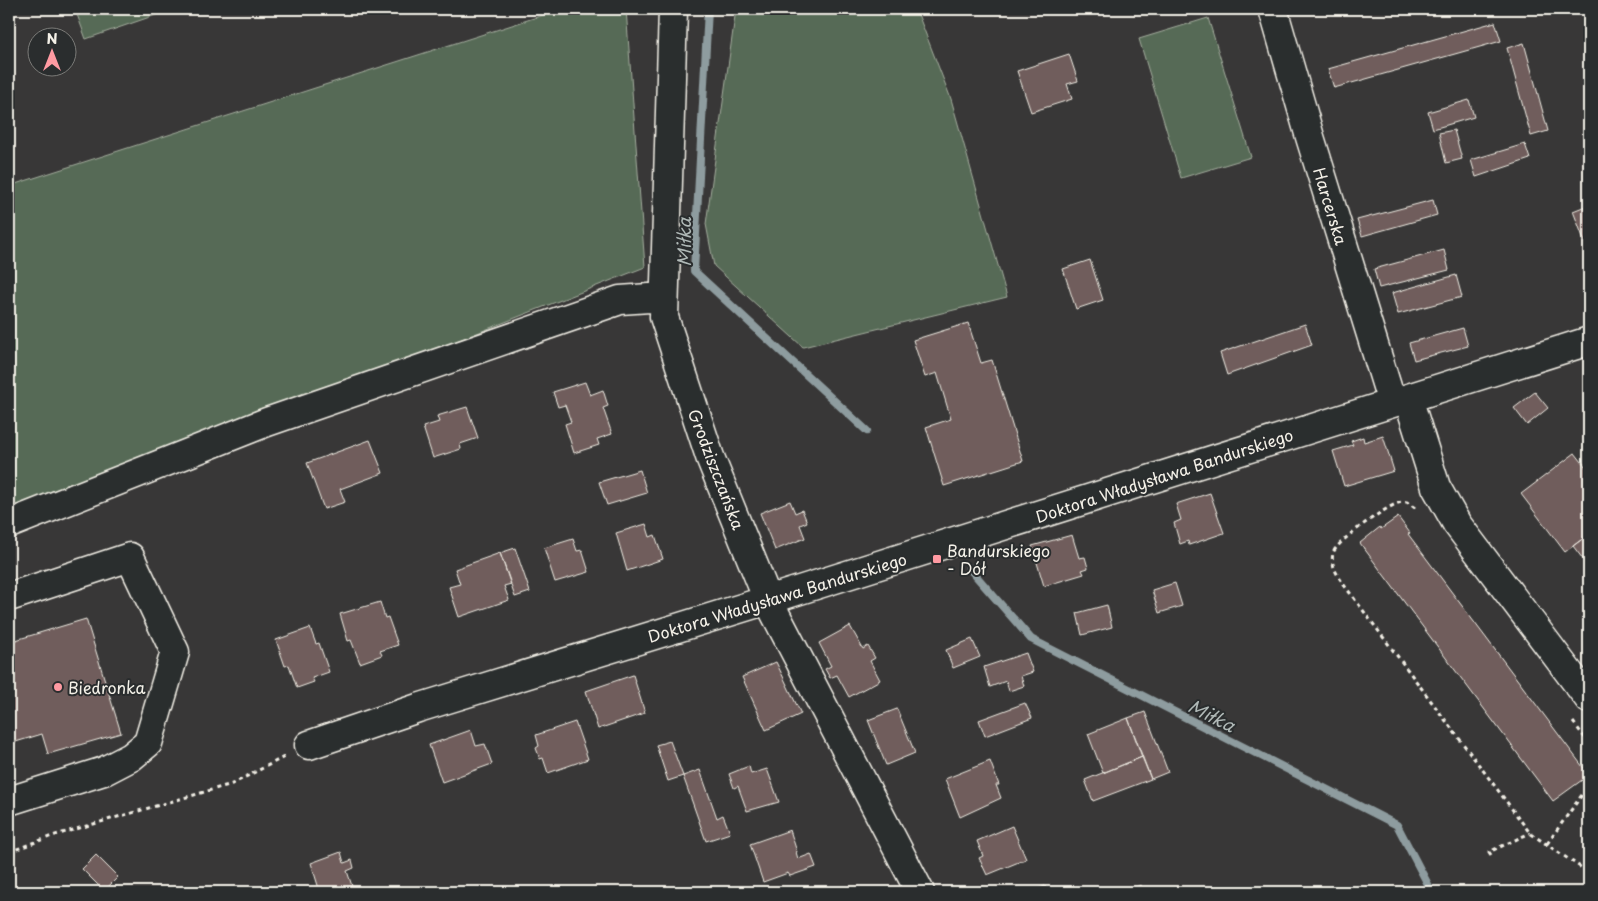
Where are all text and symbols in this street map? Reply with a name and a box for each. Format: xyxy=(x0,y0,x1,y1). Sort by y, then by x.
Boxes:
north arrow xyxy=(28,28,78,78)
text: N xyxy=(46,28,58,49)
street label: Harcerska xyxy=(1308,164,1354,248)
water label: Miłka xyxy=(670,216,697,267)
street label: Grodziszczańska xyxy=(683,405,751,533)
street label: Doktora Władysława Bandurskiego xyxy=(1032,422,1296,528)
place label: Bandurskiego - Dół xyxy=(947,538,1050,580)
street label: Doktora Władysława Bandurskiego xyxy=(645,546,909,648)
marker: Bandurskiego - Dół xyxy=(931,553,943,565)
place label: Biedronka xyxy=(68,675,146,699)
marker: Biedronka xyxy=(52,681,64,693)
water label: Miłka xyxy=(1184,692,1241,739)

